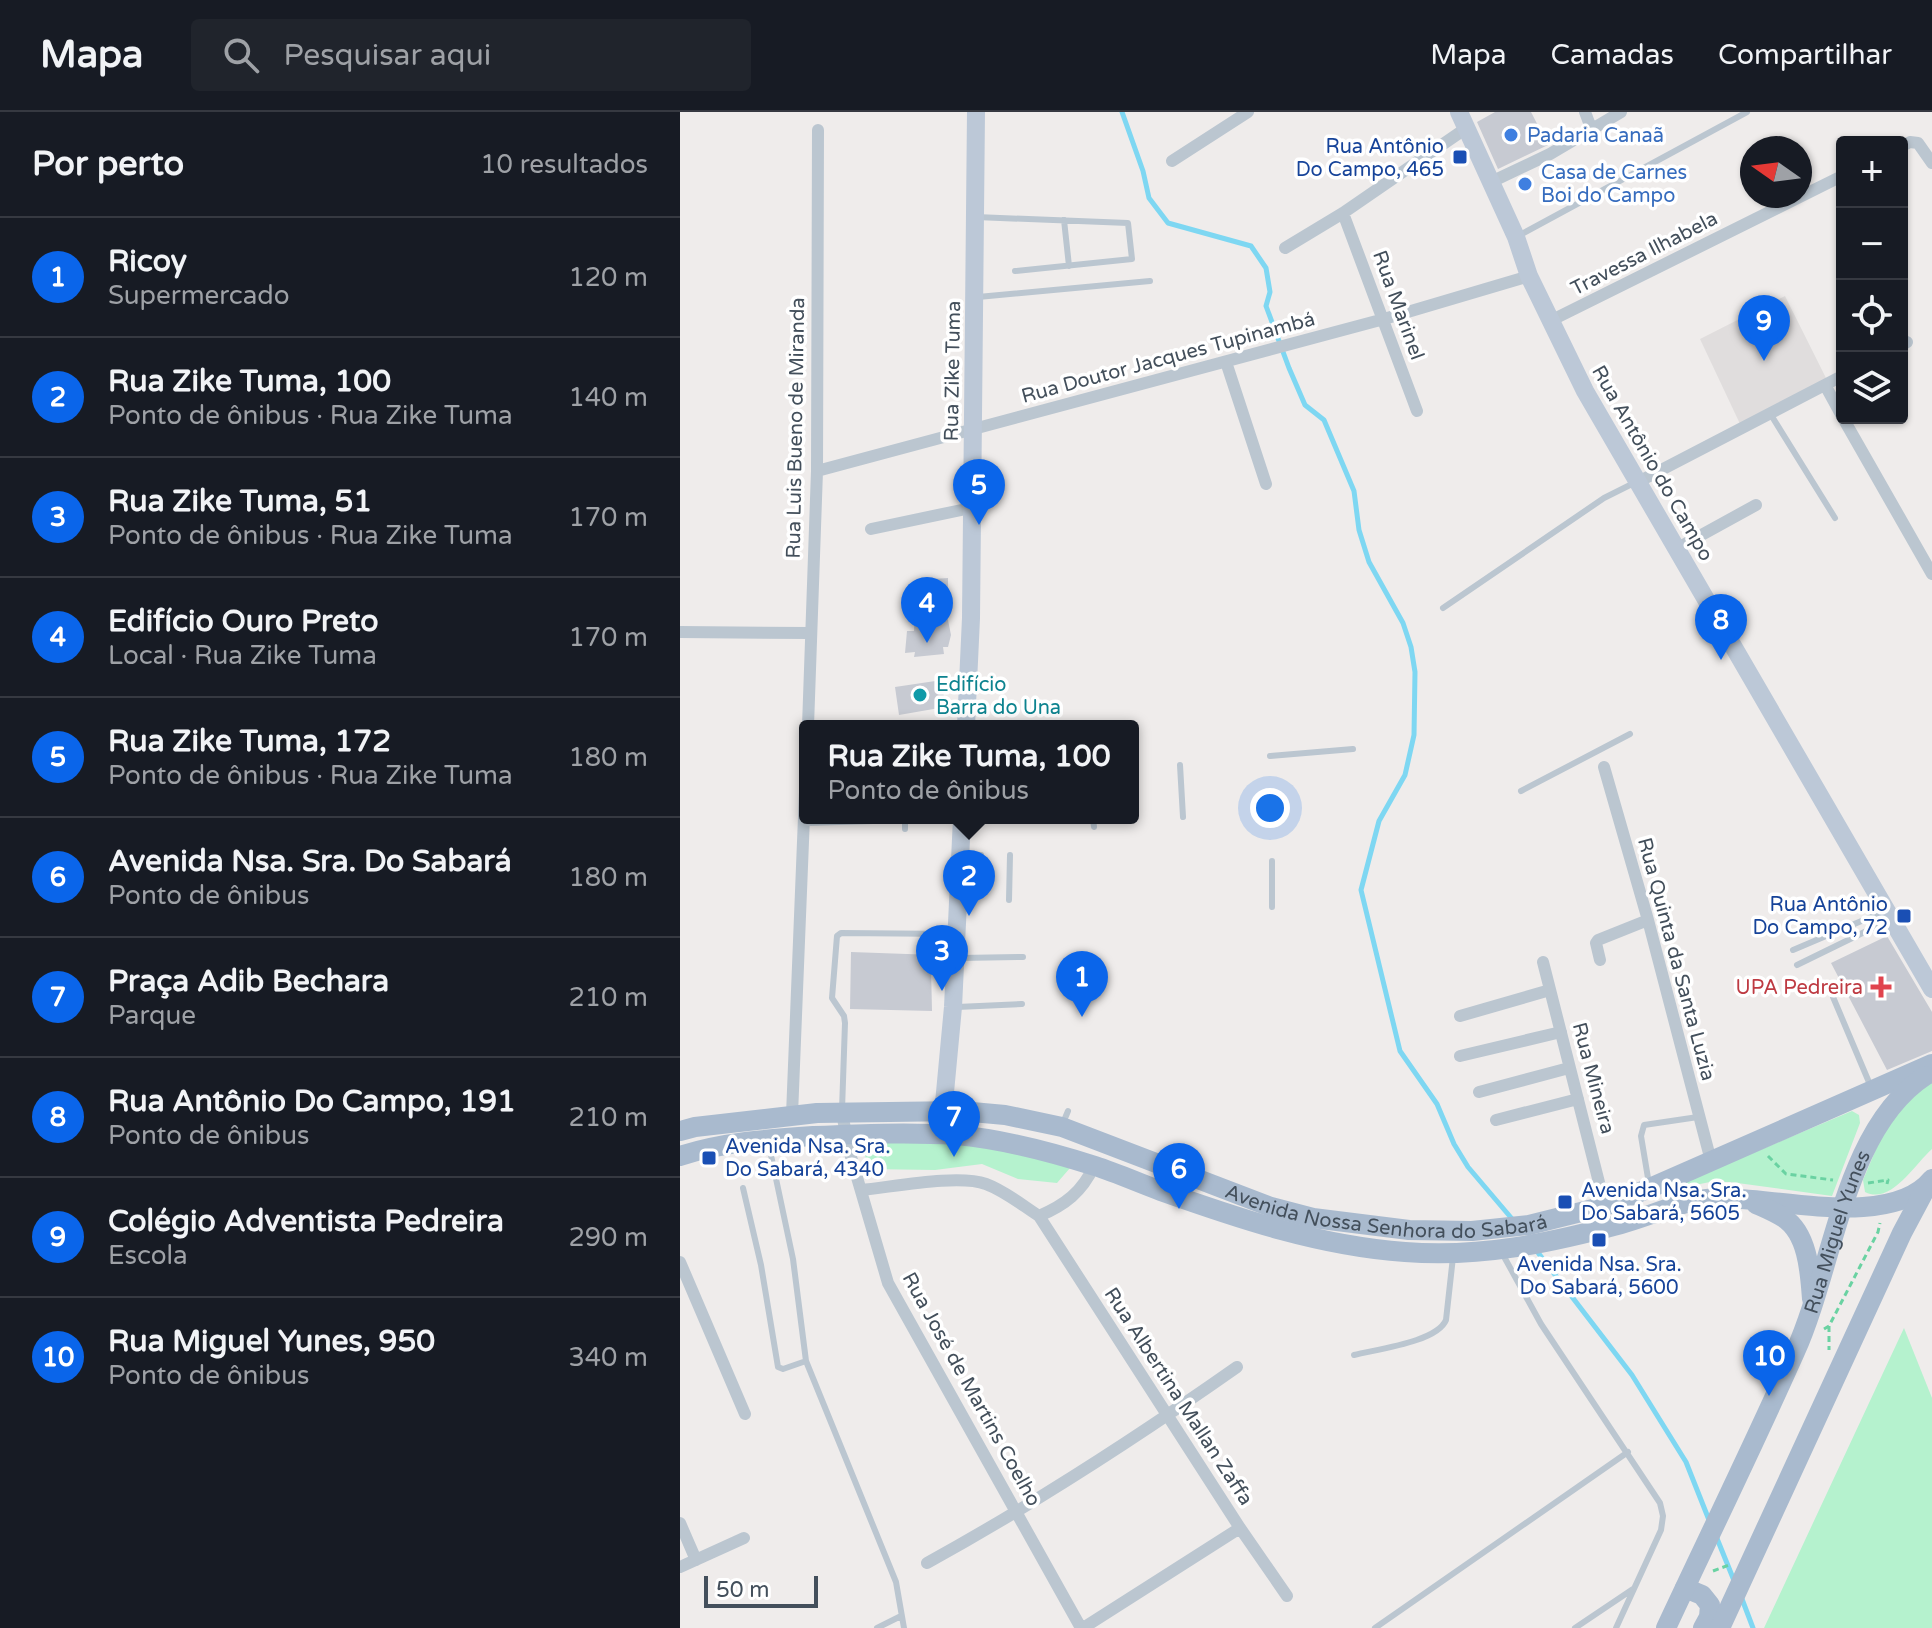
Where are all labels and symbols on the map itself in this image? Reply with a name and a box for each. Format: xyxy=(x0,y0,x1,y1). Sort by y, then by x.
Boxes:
place label: Padaria Canaã xyxy=(1527,124,1664,148)
marker: Padaria Canaã xyxy=(1502,126,1520,144)
place label: Rua Antônio Do Campo, 465 xyxy=(1296,135,1444,182)
north arrow xyxy=(1740,136,1812,208)
marker: Rua Antônio Do Campo, 465 xyxy=(1451,148,1469,166)
place label: Casa de Carnes Boi do Campo xyxy=(1541,161,1687,208)
marker: Casa de Carnes Boi do Campo xyxy=(1516,175,1534,193)
street label: Travessa Ilhabela xyxy=(1567,207,1722,301)
street label: Rua Marinel xyxy=(1367,247,1429,363)
pin: 9 xyxy=(1738,295,1790,361)
street label: Rua Luis Bueno de Miranda xyxy=(782,297,810,559)
street label: Rua Zike Tuma xyxy=(940,301,966,442)
street label: Rua Doutor Jacques Tupinambá xyxy=(1019,307,1318,409)
street label: Rua Antônio do Campo xyxy=(1586,361,1718,566)
pin: 5 xyxy=(953,459,1005,525)
pin: 4 xyxy=(901,577,953,643)
pin: 8 xyxy=(1695,594,1747,660)
place label: Edifício Barra do Una xyxy=(936,673,1061,720)
marker: Edifício Barra do Una xyxy=(911,686,929,704)
your location xyxy=(1250,788,1290,828)
street label: Rua Quinta da Santa Luzia xyxy=(1632,835,1720,1083)
pin: 2 xyxy=(943,850,995,916)
place label: Rua Antônio Do Campo, 72 xyxy=(1752,893,1888,940)
marker: Rua Antônio Do Campo, 72 xyxy=(1895,907,1913,925)
pin: 3 xyxy=(916,925,968,991)
pin: 1 xyxy=(1056,951,1108,1017)
place label: UPA Pedreira xyxy=(1736,976,1863,1000)
marker: UPA Pedreira xyxy=(1870,976,1892,998)
street label: Rua Mineira xyxy=(1567,1020,1619,1137)
pin: 7 xyxy=(928,1091,980,1157)
place label: Avenida Nsa. Sra. Do Sabará, 4340 xyxy=(725,1135,891,1182)
pin: 6 xyxy=(1153,1143,1205,1209)
street label: Rua Miguel Yunes xyxy=(1800,1147,1876,1317)
marker: Avenida Nsa. Sra. Do Sabará, 4340 xyxy=(700,1149,718,1167)
place label: Avenida Nsa. Sra. Do Sabará, 5605 xyxy=(1581,1179,1747,1226)
street label: Avenida Nossa Senhora do Sabará xyxy=(1222,1180,1550,1244)
marker: Avenida Nsa. Sra. Do Sabará, 5605 xyxy=(1556,1193,1574,1211)
marker: Avenida Nsa. Sra. Do Sabará, 5600 xyxy=(1590,1231,1608,1249)
place label: Avenida Nsa. Sra. Do Sabará, 5600 xyxy=(1516,1253,1682,1300)
street label: Rua José de Martins Coelho xyxy=(897,1268,1046,1511)
street label: Rua Albertina Mallan Zaffa xyxy=(1099,1283,1258,1510)
pin: 10 xyxy=(1743,1330,1795,1396)
scale bar xyxy=(704,1572,818,1608)

